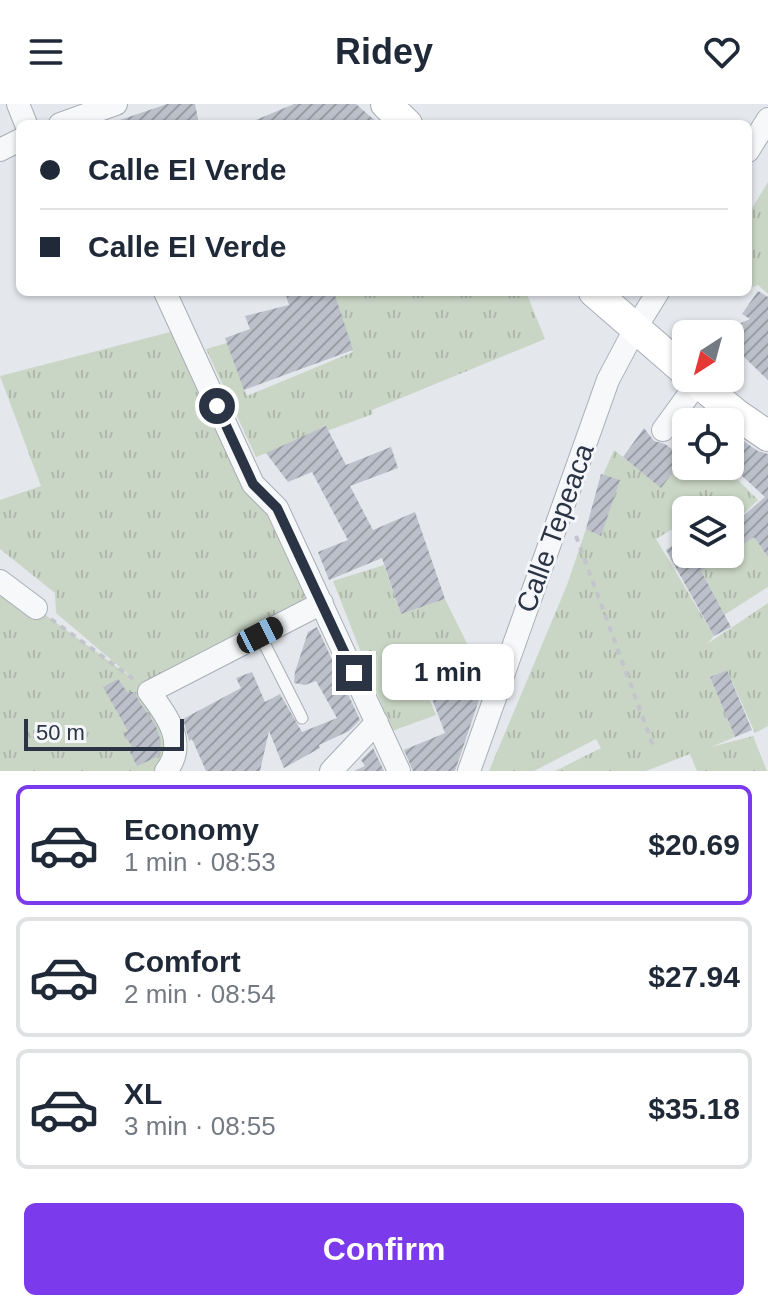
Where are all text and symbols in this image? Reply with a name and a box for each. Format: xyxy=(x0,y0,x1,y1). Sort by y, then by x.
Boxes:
icon: menu xyxy=(24,30,68,74)
icon: heart xyxy=(700,30,744,74)
text: Ridey xyxy=(335,31,433,72)
text: Calle El Verde xyxy=(88,153,286,186)
text: Calle El Verde xyxy=(88,230,286,263)
north arrow xyxy=(672,320,744,392)
map controls xyxy=(672,320,744,568)
route start xyxy=(199,388,235,424)
button: locate xyxy=(672,408,744,480)
street label: Calle Tepeaca xyxy=(510,439,600,616)
button: layers xyxy=(672,496,744,568)
car xyxy=(233,613,287,657)
callout: 1 min xyxy=(382,645,514,701)
route end xyxy=(336,655,372,691)
text: 1 min xyxy=(414,657,482,687)
scale bar xyxy=(24,715,184,751)
text: 50 m xyxy=(36,720,85,745)
icon: car xyxy=(28,809,100,881)
text: Economy xyxy=(124,813,259,846)
text: $20.69 xyxy=(648,828,740,861)
text: 1 min · 08:53 xyxy=(124,847,276,877)
icon: car xyxy=(28,941,100,1013)
text: Comfort xyxy=(124,945,241,978)
text: $27.94 xyxy=(648,960,740,993)
text: 2 min · 08:54 xyxy=(124,979,276,1009)
icon: car xyxy=(28,1073,100,1145)
text: XL xyxy=(124,1077,162,1110)
text: $35.18 xyxy=(648,1092,740,1125)
text: 3 min · 08:55 xyxy=(124,1111,276,1141)
button: Confirm xyxy=(24,1203,744,1295)

